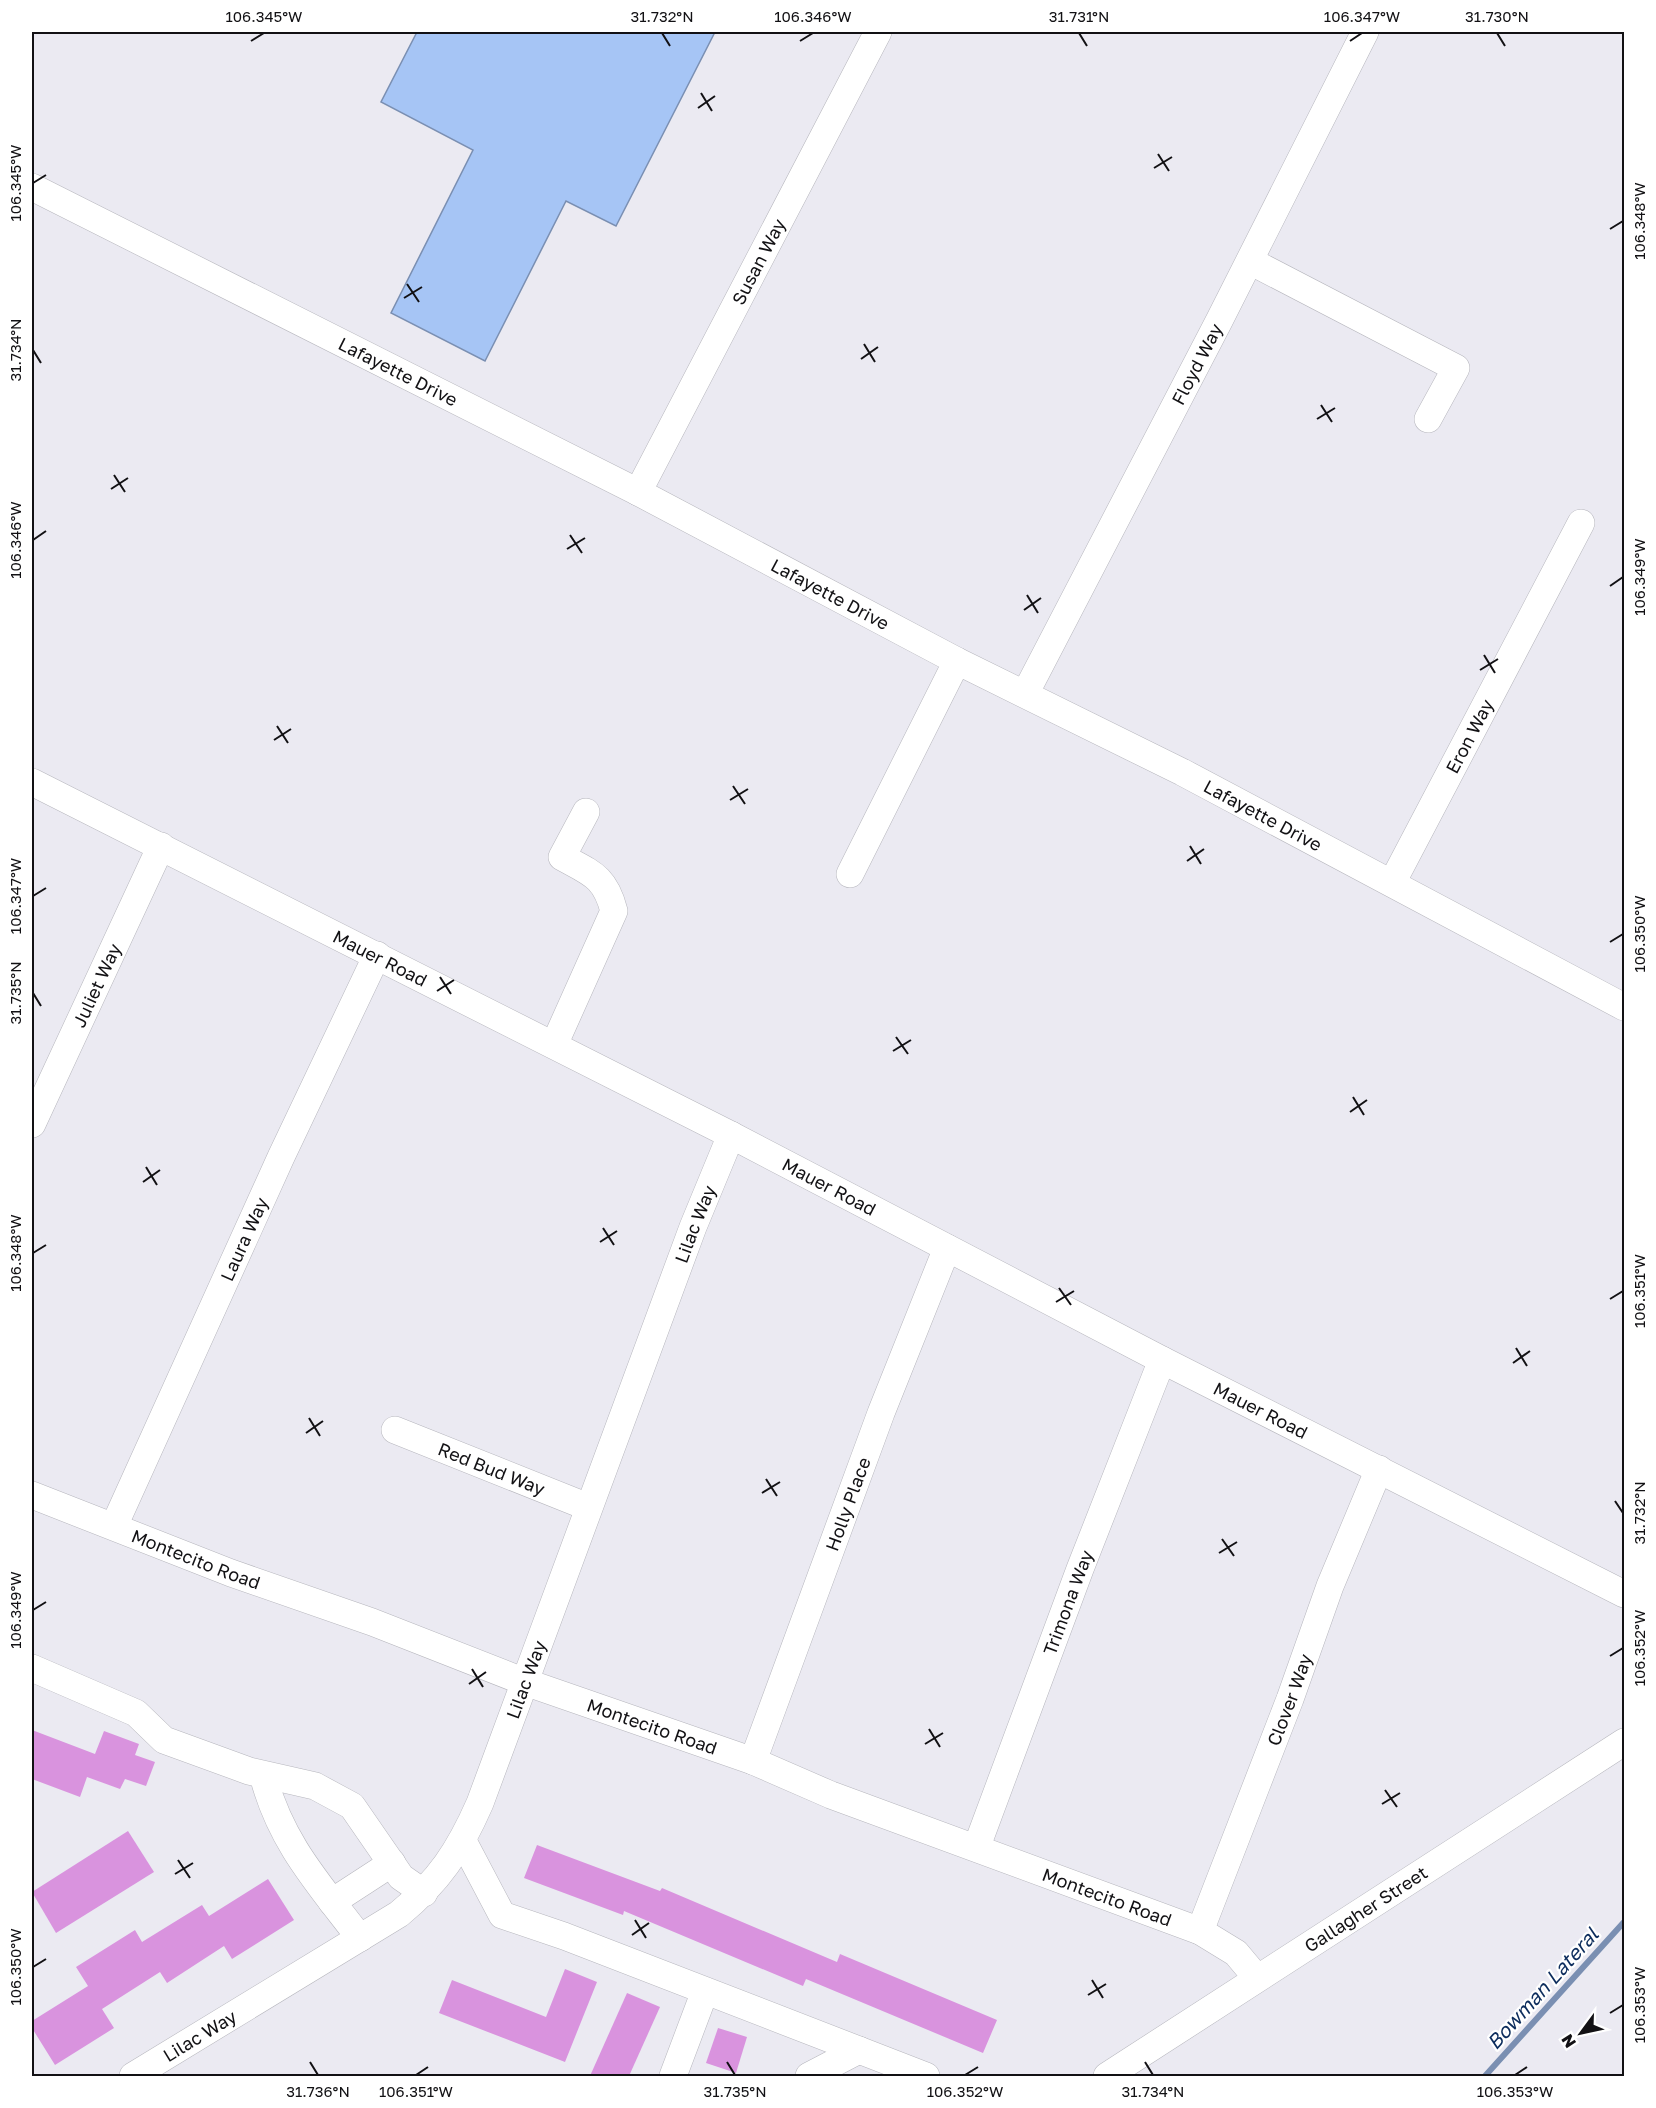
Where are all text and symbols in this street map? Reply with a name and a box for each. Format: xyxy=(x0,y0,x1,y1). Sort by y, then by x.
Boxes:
text: 106.345°W xyxy=(225,7,303,25)
text: 31.732°N xyxy=(630,7,694,25)
text: 106.346°W xyxy=(774,7,852,25)
text: 31.731°N xyxy=(1049,7,1109,25)
text: 106.347°W xyxy=(1324,7,1400,25)
text: 31.730°N xyxy=(1465,7,1529,25)
text: 106.345°W xyxy=(6,144,24,222)
text: 106.348°W xyxy=(1630,182,1648,260)
street label: Susan Way xyxy=(727,215,790,308)
text: 31.734°N xyxy=(6,319,24,381)
street label: Floyd Way xyxy=(1166,320,1227,408)
street label: Lafayette Drive xyxy=(335,332,462,411)
text: 106.346°W xyxy=(6,501,24,579)
text: 106.349°W xyxy=(1630,538,1648,616)
street label: Lafayette Drive xyxy=(767,554,893,634)
street label: Eron Way xyxy=(1441,695,1498,777)
street label: Lafayette Drive xyxy=(1200,775,1326,855)
text: 106.347°W xyxy=(6,858,24,934)
text: 106.350°W xyxy=(1630,895,1648,973)
street label: Mauer Road xyxy=(329,925,431,991)
street label: Juliet Way xyxy=(67,940,125,1031)
text: 31.735°N xyxy=(6,961,24,1025)
street label: Mauer Road xyxy=(779,1153,880,1220)
street label: Lilac Way xyxy=(670,1182,720,1266)
street label: Laura Way xyxy=(215,1194,272,1284)
text: 106.348°W xyxy=(6,1214,24,1292)
text: 106.351°W xyxy=(1630,1254,1648,1328)
street label: Mauer Road xyxy=(1210,1377,1312,1443)
street label: Red Bud Way xyxy=(435,1437,548,1500)
street label: Holly Place xyxy=(820,1454,875,1554)
text: 31.732°N xyxy=(1630,1481,1648,1545)
street label: Montecito Road xyxy=(128,1524,263,1593)
street label: Trimona Way xyxy=(1038,1547,1097,1658)
text: 106.349°W xyxy=(6,1571,24,1649)
text: 106.352°W xyxy=(1630,1610,1648,1686)
street label: Lilac Way xyxy=(501,1637,550,1722)
street label: Clover Way xyxy=(1262,1651,1316,1749)
street label: Montecito Road xyxy=(584,1693,720,1759)
street label: Gallagher Street xyxy=(1300,1861,1431,1957)
street label: Montecito Road xyxy=(1039,1863,1175,1931)
water label: Bowman Lateral xyxy=(1481,1922,1603,2054)
text: 106.350°W xyxy=(6,1928,24,2006)
text: 106.353°W xyxy=(1630,1967,1648,2043)
north arrow xyxy=(1551,2003,1611,2063)
street label: Lilac Way xyxy=(159,2005,240,2066)
text: N xyxy=(1557,2031,1580,2052)
text: 31.736°N xyxy=(286,2082,350,2100)
text: 106.351°W xyxy=(379,2082,453,2100)
text: 31.735°N xyxy=(703,2082,767,2100)
text: 106.352°W xyxy=(927,2082,1003,2100)
text: 31.734°N xyxy=(1122,2082,1184,2100)
text: 106.353°W xyxy=(1477,2082,1553,2100)

